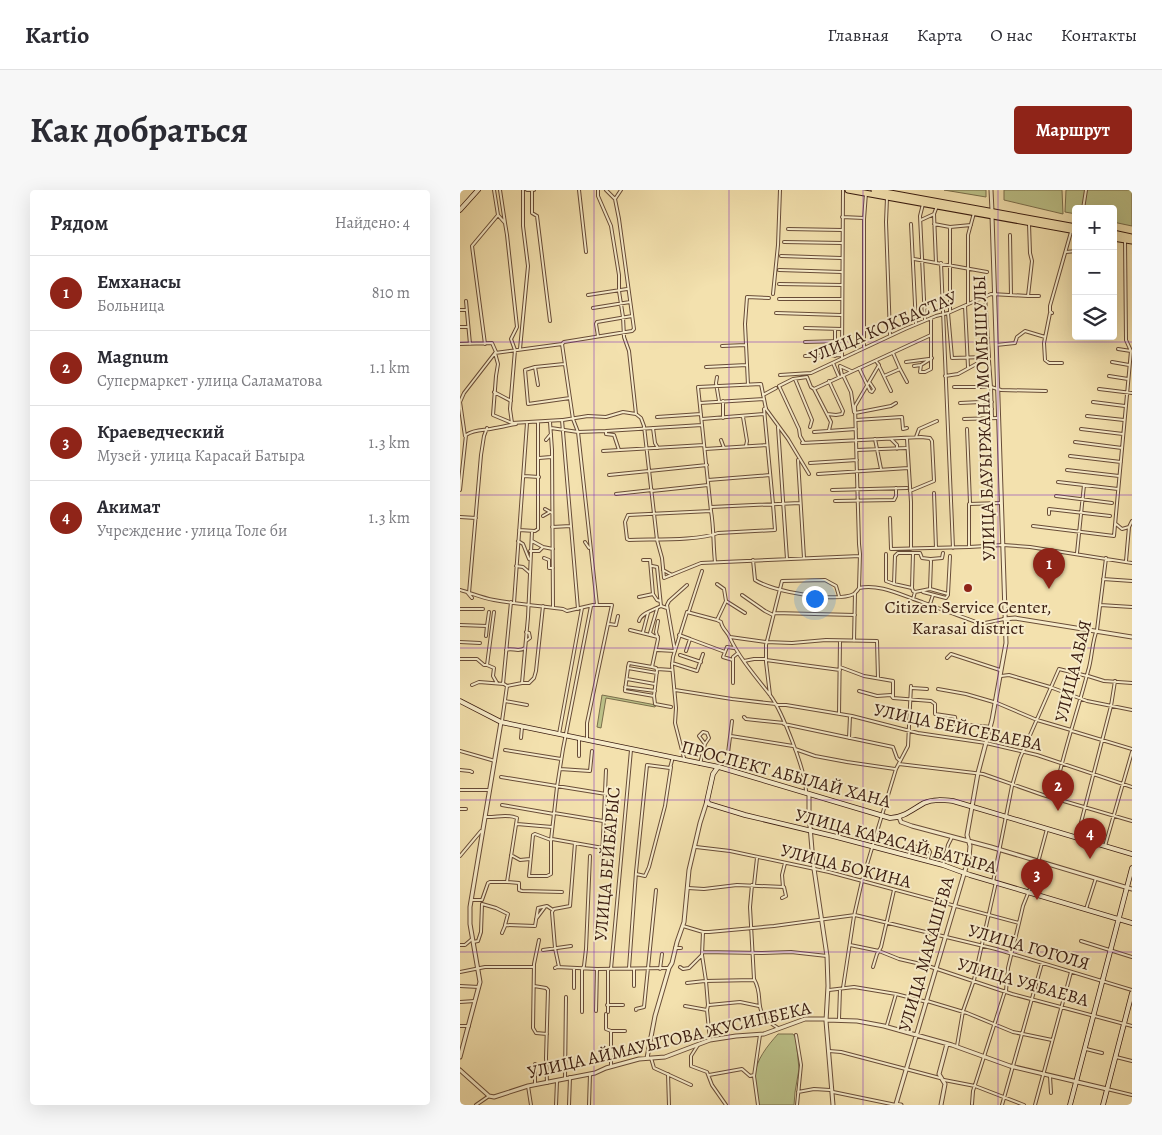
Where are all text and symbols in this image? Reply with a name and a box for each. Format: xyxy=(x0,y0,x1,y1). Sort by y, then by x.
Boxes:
text: Kartio xyxy=(25,19,89,51)
text: Главная xyxy=(828,23,889,47)
text: Карта xyxy=(917,23,962,47)
text: О нас xyxy=(990,23,1033,47)
text: Контакты xyxy=(1061,23,1137,47)
text: Как добраться xyxy=(30,106,248,154)
button: Маршрут xyxy=(1014,106,1132,154)
map controls xyxy=(1072,205,1117,340)
button: + xyxy=(1072,205,1117,250)
text: Рядом xyxy=(50,209,108,237)
text: Найдено: 4 xyxy=(335,212,410,234)
button: − xyxy=(1072,250,1117,295)
text: Емханасы xyxy=(97,269,181,295)
street label: УЛИЦА БАУЫРЖАНА МОМЫШУЛЫ xyxy=(967,275,1001,561)
text: 1 xyxy=(63,282,69,304)
text: 810 m xyxy=(372,282,410,304)
street label: УЛИЦА КОКБАСТАУ xyxy=(805,285,961,369)
text: Больница xyxy=(97,295,165,317)
button: layers xyxy=(1072,295,1117,340)
text: Magnum xyxy=(97,344,169,370)
text: 2 xyxy=(62,357,70,379)
text: 1.1 km xyxy=(370,357,410,379)
text: Супермаркет · улица Саламатова xyxy=(97,370,322,392)
text: Краеведческий xyxy=(97,419,224,445)
text: 3 xyxy=(63,432,69,454)
text: 1.3 km xyxy=(369,432,410,454)
text: Музей · улица Карасай Батыра xyxy=(97,445,305,467)
text: Акимат xyxy=(97,494,161,520)
text: 4 xyxy=(62,507,70,529)
text: 1.3 km xyxy=(369,507,410,529)
text: Учреждение · улица Толе би xyxy=(97,520,287,542)
pin: 1 xyxy=(1033,548,1065,589)
marker: Citizen Service Center, Karasai district xyxy=(962,582,974,594)
your location xyxy=(802,586,828,612)
place label: Citizen Service Center, Karasai district xyxy=(885,595,1051,640)
street label: УЛИЦА АБАЯ xyxy=(1049,617,1097,725)
street label: УЛИЦА БЕЙСЕБАЕВА xyxy=(871,697,1045,757)
street label: ПРОСПЕКТ АБЫЛАЙ ХАНА xyxy=(678,734,894,814)
pin: 2 xyxy=(1042,770,1074,811)
street label: УЛИЦА БЕЙБАРЫС xyxy=(588,786,626,942)
street label: УЛИЦА КАРАСАЙ БАТЫРА xyxy=(792,802,1000,880)
pin: 4 xyxy=(1074,818,1106,859)
street label: УЛИЦА БОКИНА xyxy=(778,838,914,894)
pin: 3 xyxy=(1021,859,1053,900)
street label: УЛИЦА МАКАШЕВА xyxy=(892,873,960,1034)
street label: УЛИЦА ГОГОЛЯ xyxy=(965,918,1093,976)
street label: УЛИЦА УЯБАЕВА xyxy=(954,952,1092,1012)
street label: УЛИЦА АЙМАУЫТОВА ЖУСИПБЕКА xyxy=(525,996,814,1084)

